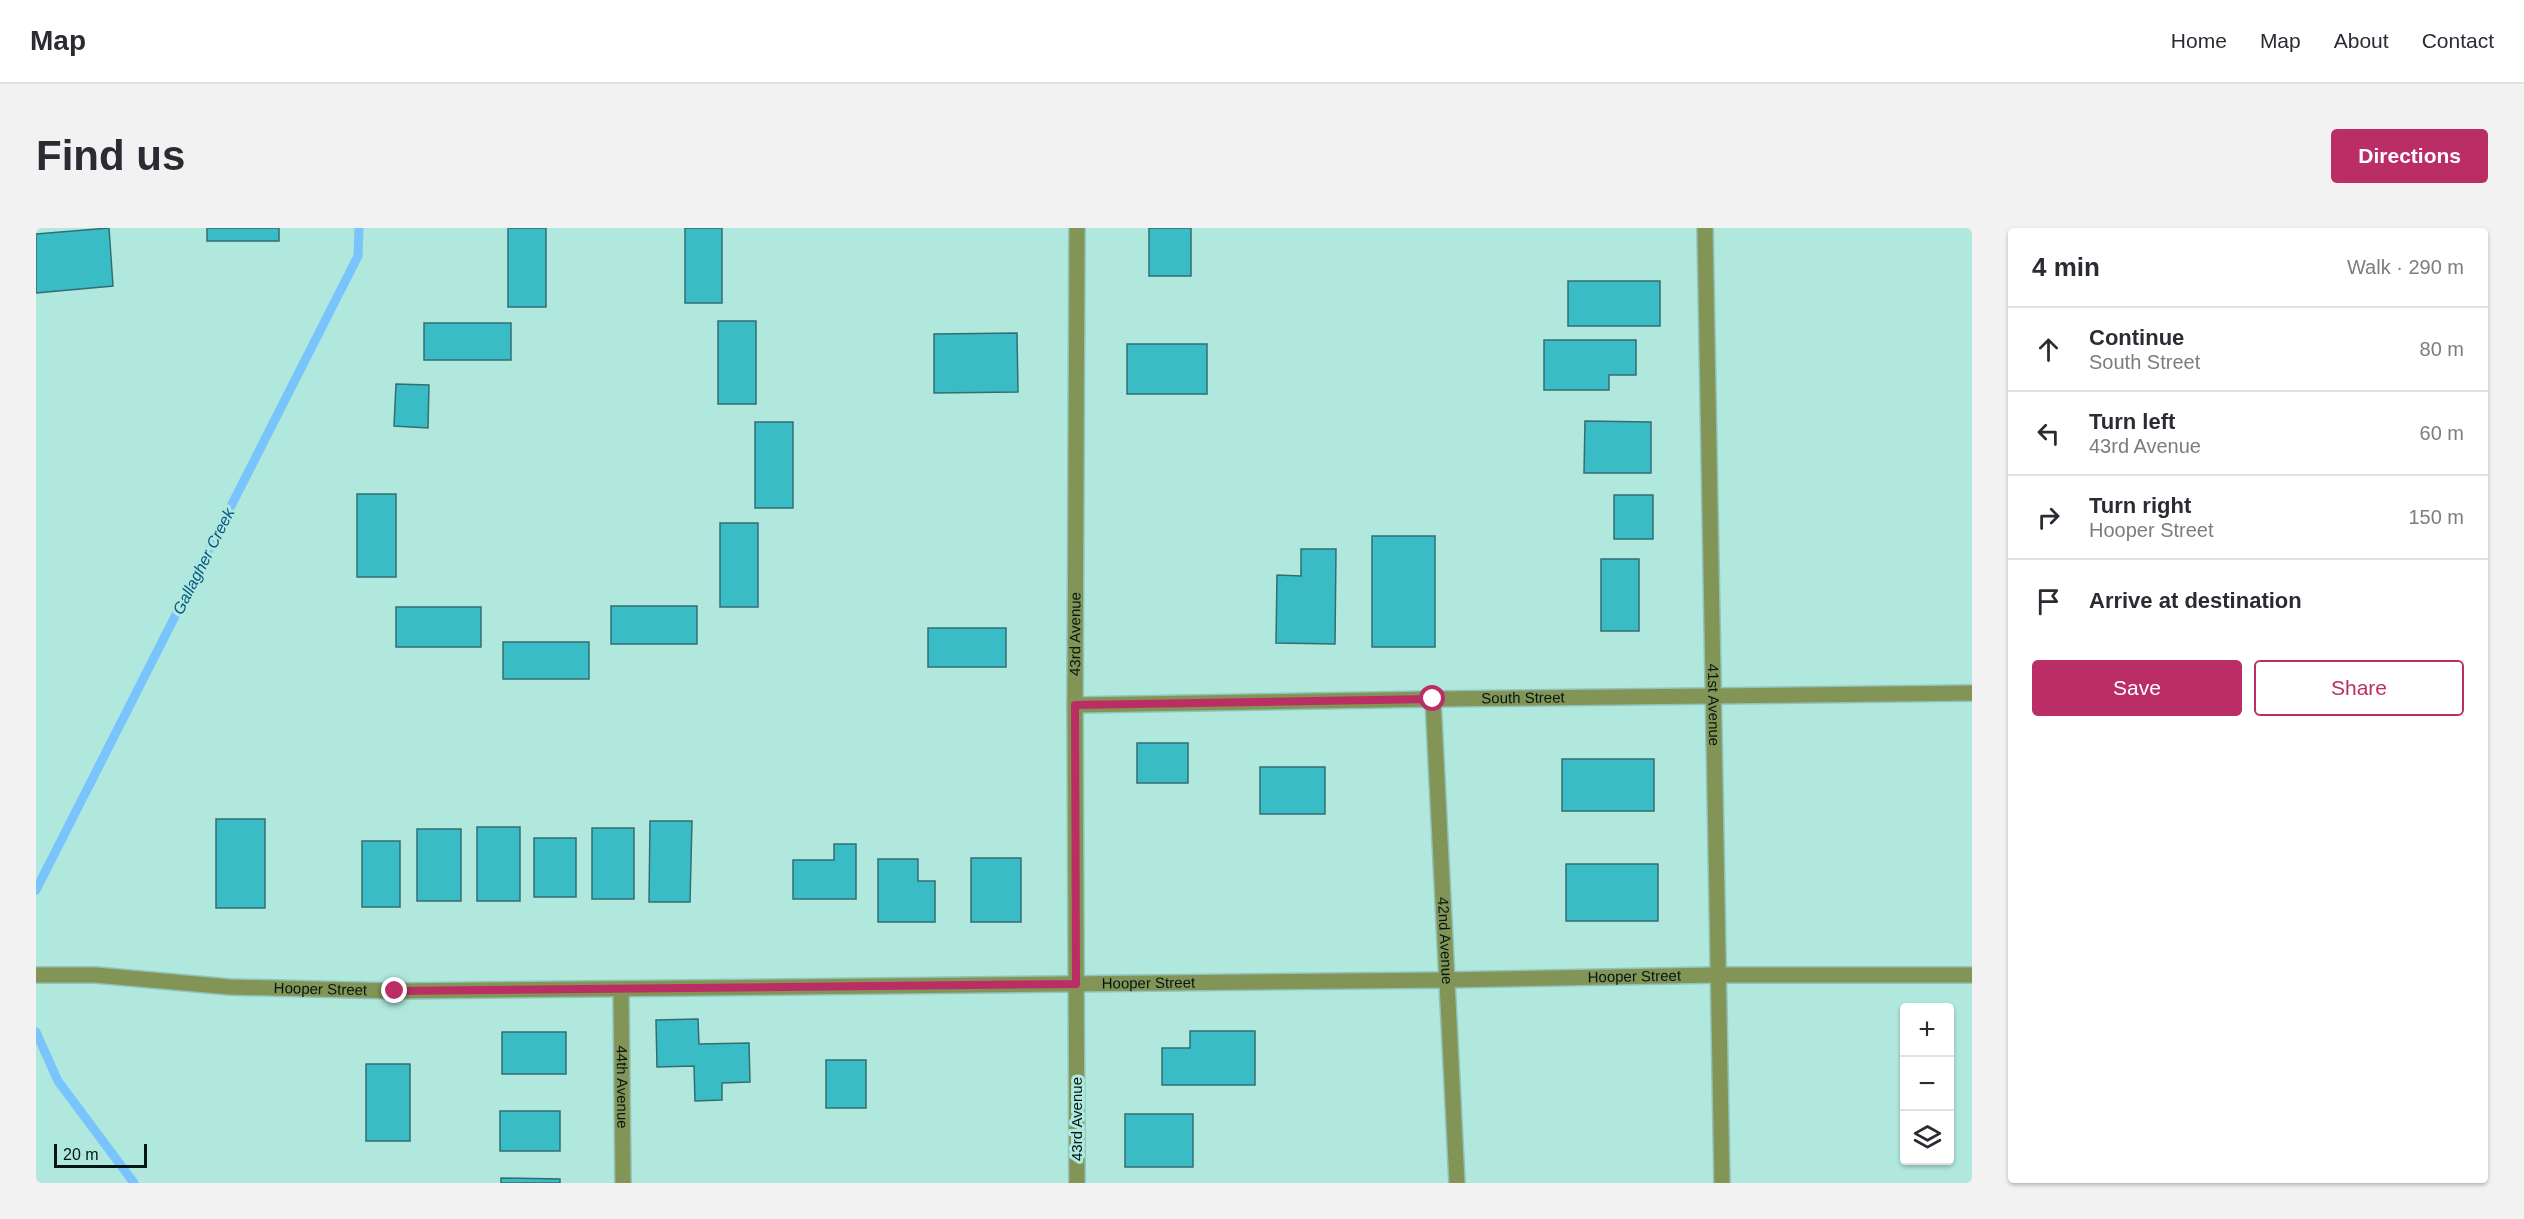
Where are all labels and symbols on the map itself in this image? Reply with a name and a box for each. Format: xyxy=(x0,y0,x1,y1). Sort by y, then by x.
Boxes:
water label: Gallagher Creek xyxy=(169,505,238,617)
street label: 43rd Avenue xyxy=(1066,592,1083,676)
street label: 41st Avenue xyxy=(1705,664,1723,746)
route start xyxy=(1419,685,1445,711)
street label: South Street xyxy=(1481,689,1566,706)
street label: 42nd Avenue xyxy=(1435,897,1456,985)
street label: Hooper Street xyxy=(1587,967,1682,985)
street label: Hooper Street xyxy=(1102,974,1196,992)
route end xyxy=(381,977,407,1003)
street label: Hooper Street xyxy=(274,979,368,998)
street label: 44th Avenue xyxy=(614,1045,631,1129)
street label: 43rd Avenue xyxy=(1068,1077,1085,1161)
scale bar xyxy=(54,1141,147,1168)

